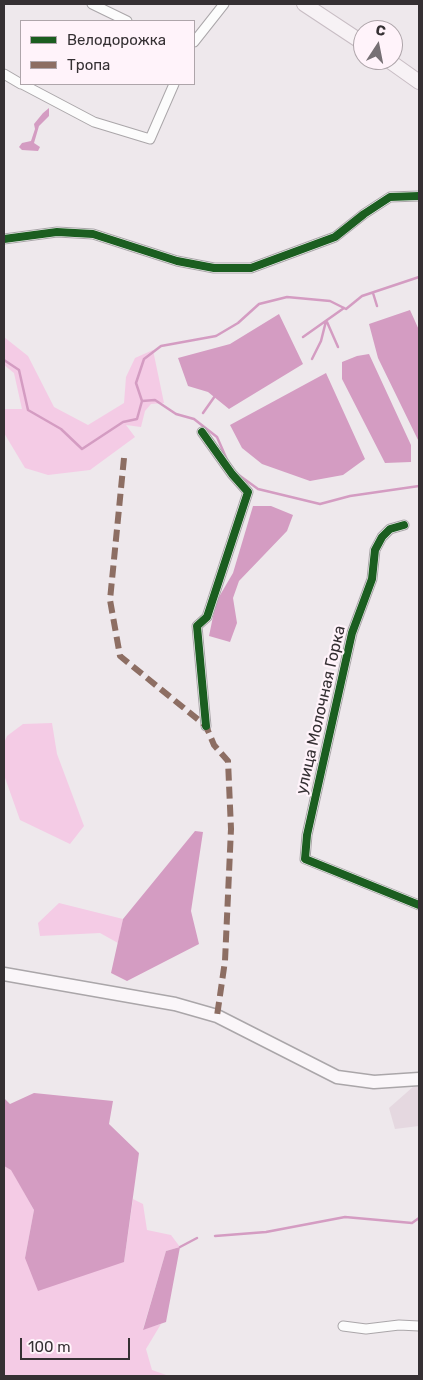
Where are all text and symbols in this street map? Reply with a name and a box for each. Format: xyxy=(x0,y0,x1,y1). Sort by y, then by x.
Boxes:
legend xyxy=(20,20,195,85)
north arrow xyxy=(353,20,403,70)
text: С xyxy=(374,21,387,40)
text: Велодорожка xyxy=(67,31,166,49)
text: Тропа xyxy=(67,56,110,74)
street label: улица Молочная Горка xyxy=(292,624,350,796)
scale bar xyxy=(22,1328,132,1360)
text: 100 m xyxy=(28,1338,70,1356)

